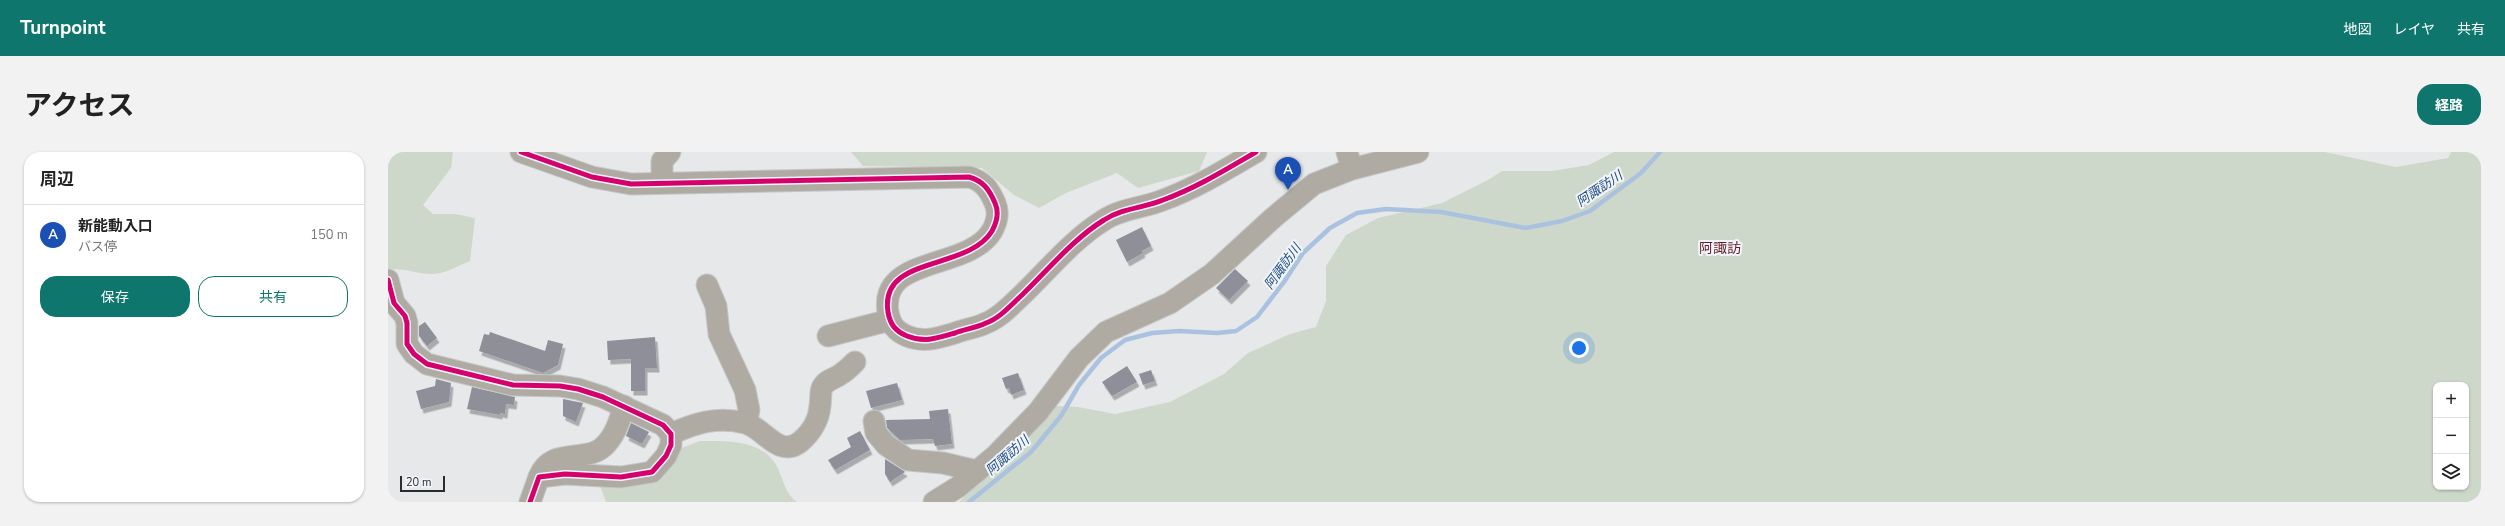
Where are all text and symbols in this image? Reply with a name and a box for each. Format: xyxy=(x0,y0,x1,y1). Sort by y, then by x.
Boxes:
text: Turnpoint xyxy=(20,15,106,41)
text: 地図 xyxy=(2343,20,2371,39)
text: レイヤ xyxy=(2393,20,2435,39)
text: 共有 xyxy=(2457,20,2485,39)
button: 経路 xyxy=(2417,84,2481,125)
text: アクセス xyxy=(24,87,135,125)
pin: A xyxy=(1275,157,1301,190)
water label: 阿諏訪川 xyxy=(1573,166,1628,211)
text: 周辺 xyxy=(40,168,74,191)
text: 新能動入口 xyxy=(78,216,153,236)
text: A xyxy=(48,226,58,244)
text: 150 m xyxy=(310,226,348,244)
text: バス停 xyxy=(78,238,117,256)
water label: 阿諏訪川 xyxy=(1260,239,1307,293)
district label: 阿諏訪 xyxy=(1699,239,1741,258)
button: 保存 xyxy=(40,276,190,317)
button: 共有 xyxy=(198,276,348,317)
your location xyxy=(1569,338,1589,358)
map controls xyxy=(2433,382,2469,490)
button: + xyxy=(2433,382,2469,418)
button: − xyxy=(2433,418,2469,454)
water label: 阿諏訪川 xyxy=(982,431,1035,480)
button: layers xyxy=(2433,454,2469,490)
scale bar xyxy=(400,474,445,493)
text: 20 m xyxy=(406,475,431,490)

